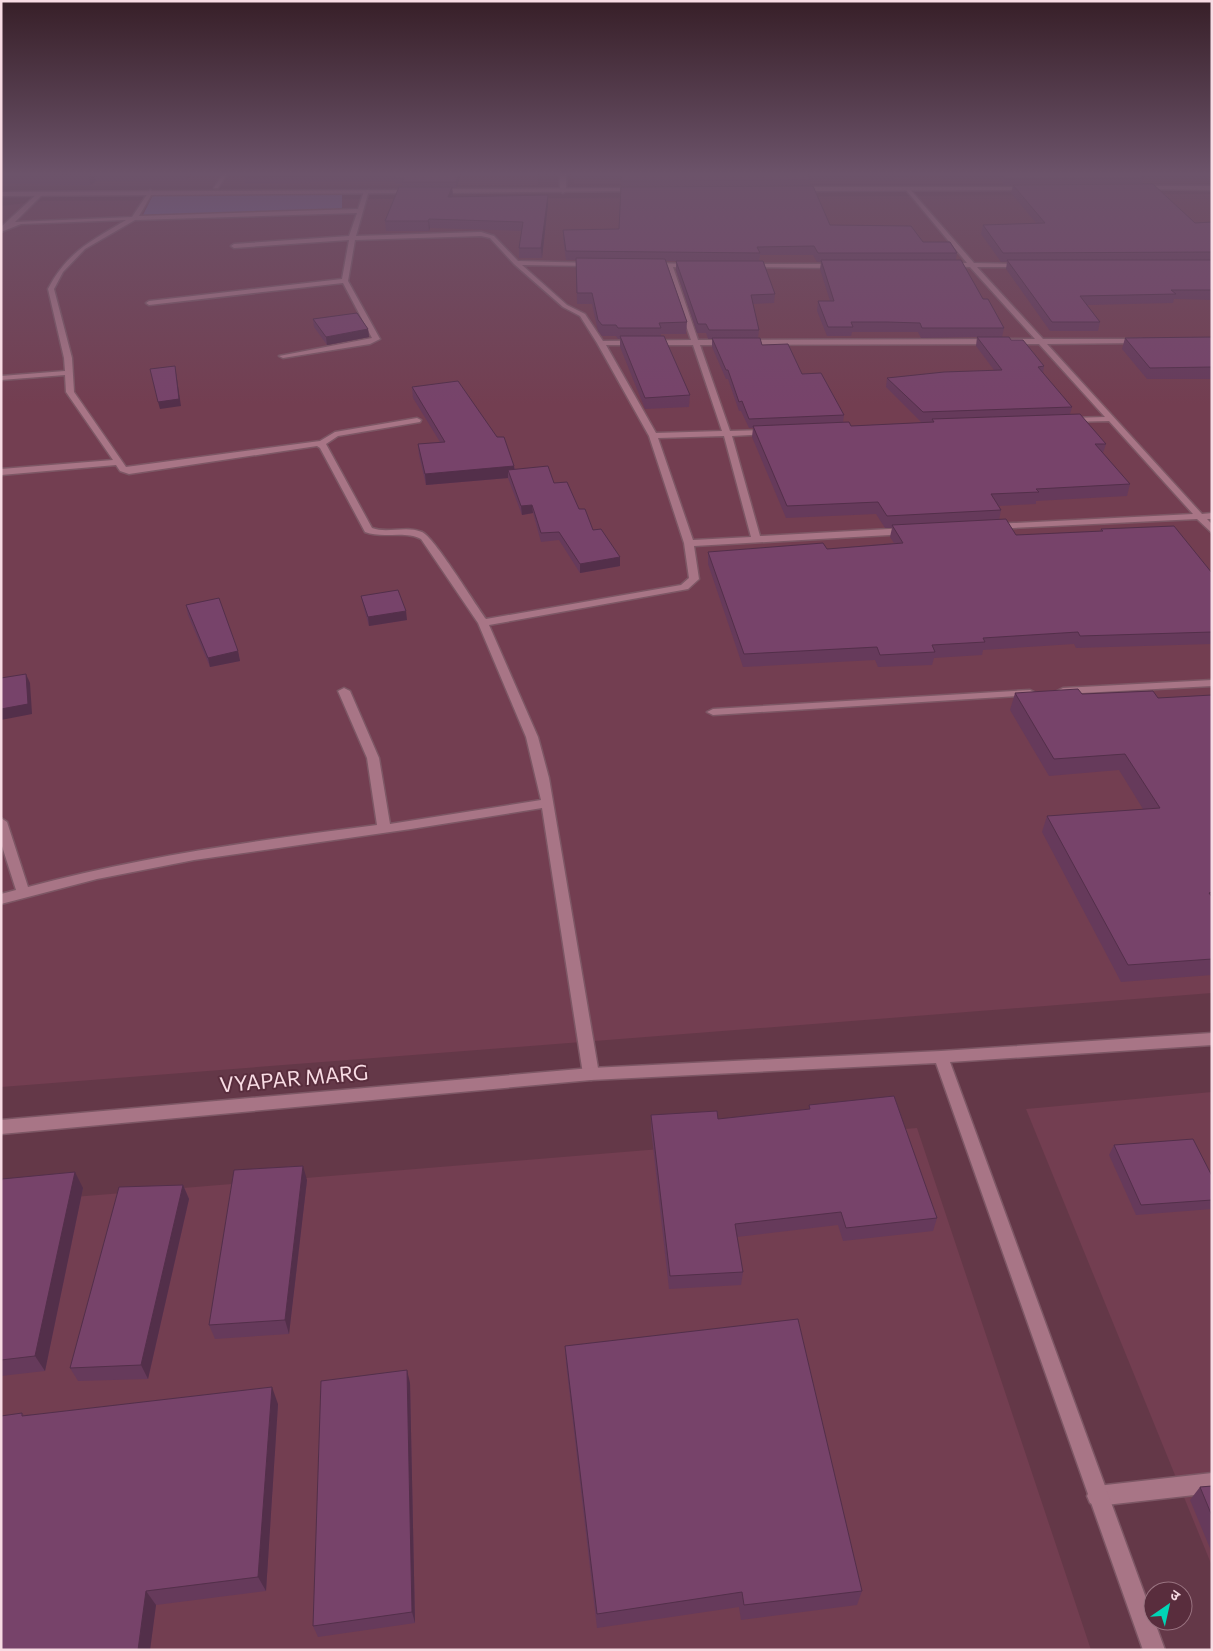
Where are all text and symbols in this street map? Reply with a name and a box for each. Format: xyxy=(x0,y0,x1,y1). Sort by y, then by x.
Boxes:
street label: VYAPAR MARG xyxy=(218,1059,369,1096)
north arrow xyxy=(1143,1581,1193,1631)
text: उ xyxy=(1167,1585,1184,1605)

